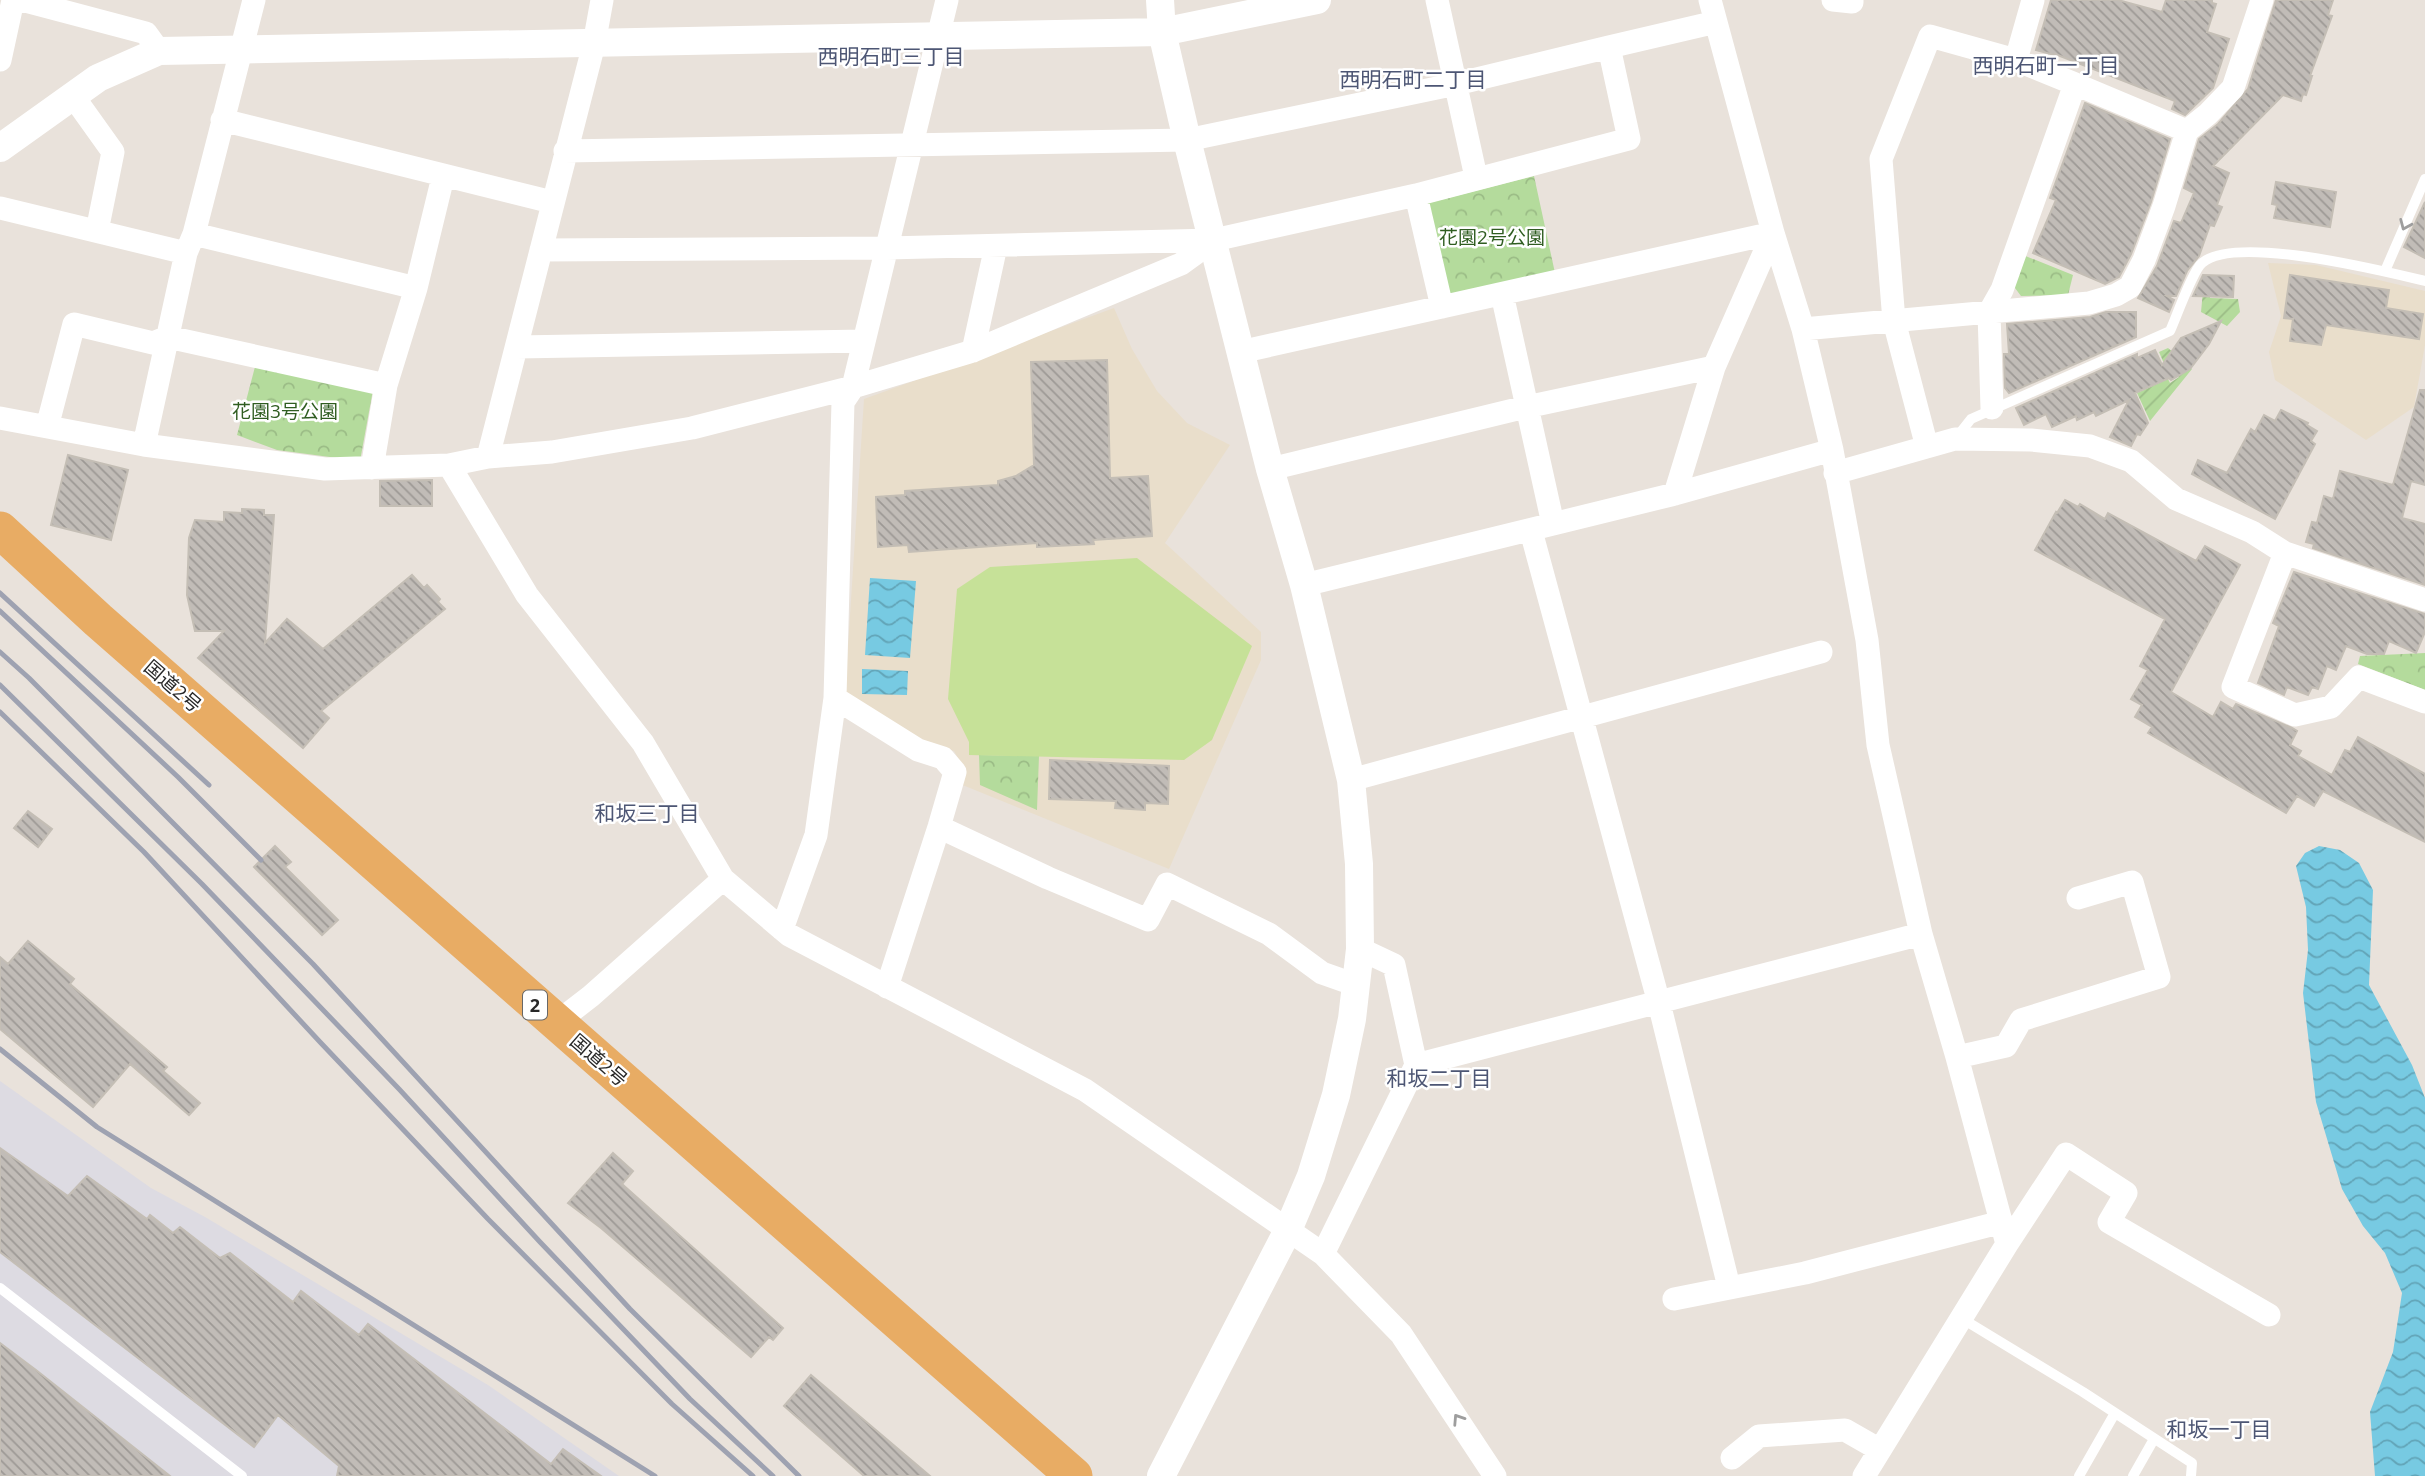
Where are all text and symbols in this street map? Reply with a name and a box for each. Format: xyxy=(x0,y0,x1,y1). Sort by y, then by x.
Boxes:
district label: 西明石町三丁目 xyxy=(818,42,965,70)
district label: 西明石町一丁目 xyxy=(1973,51,2120,79)
district label: 西明石町二丁目 xyxy=(1340,65,1487,93)
one-way arrow xyxy=(2399,218,2413,230)
park label: 花園2号公園 xyxy=(1439,224,1545,250)
park label: 花園3号公園 xyxy=(232,398,338,424)
street label: 国道2号 xyxy=(139,654,207,718)
district label: 和坂三丁目 xyxy=(595,799,700,827)
road number: 2 xyxy=(523,990,547,1020)
street label: 国道2号 xyxy=(565,1028,633,1092)
district label: 和坂二丁目 xyxy=(1387,1064,1492,1092)
one-way arrow xyxy=(1453,1414,1466,1427)
district label: 和坂一丁目 xyxy=(2167,1415,2272,1443)

